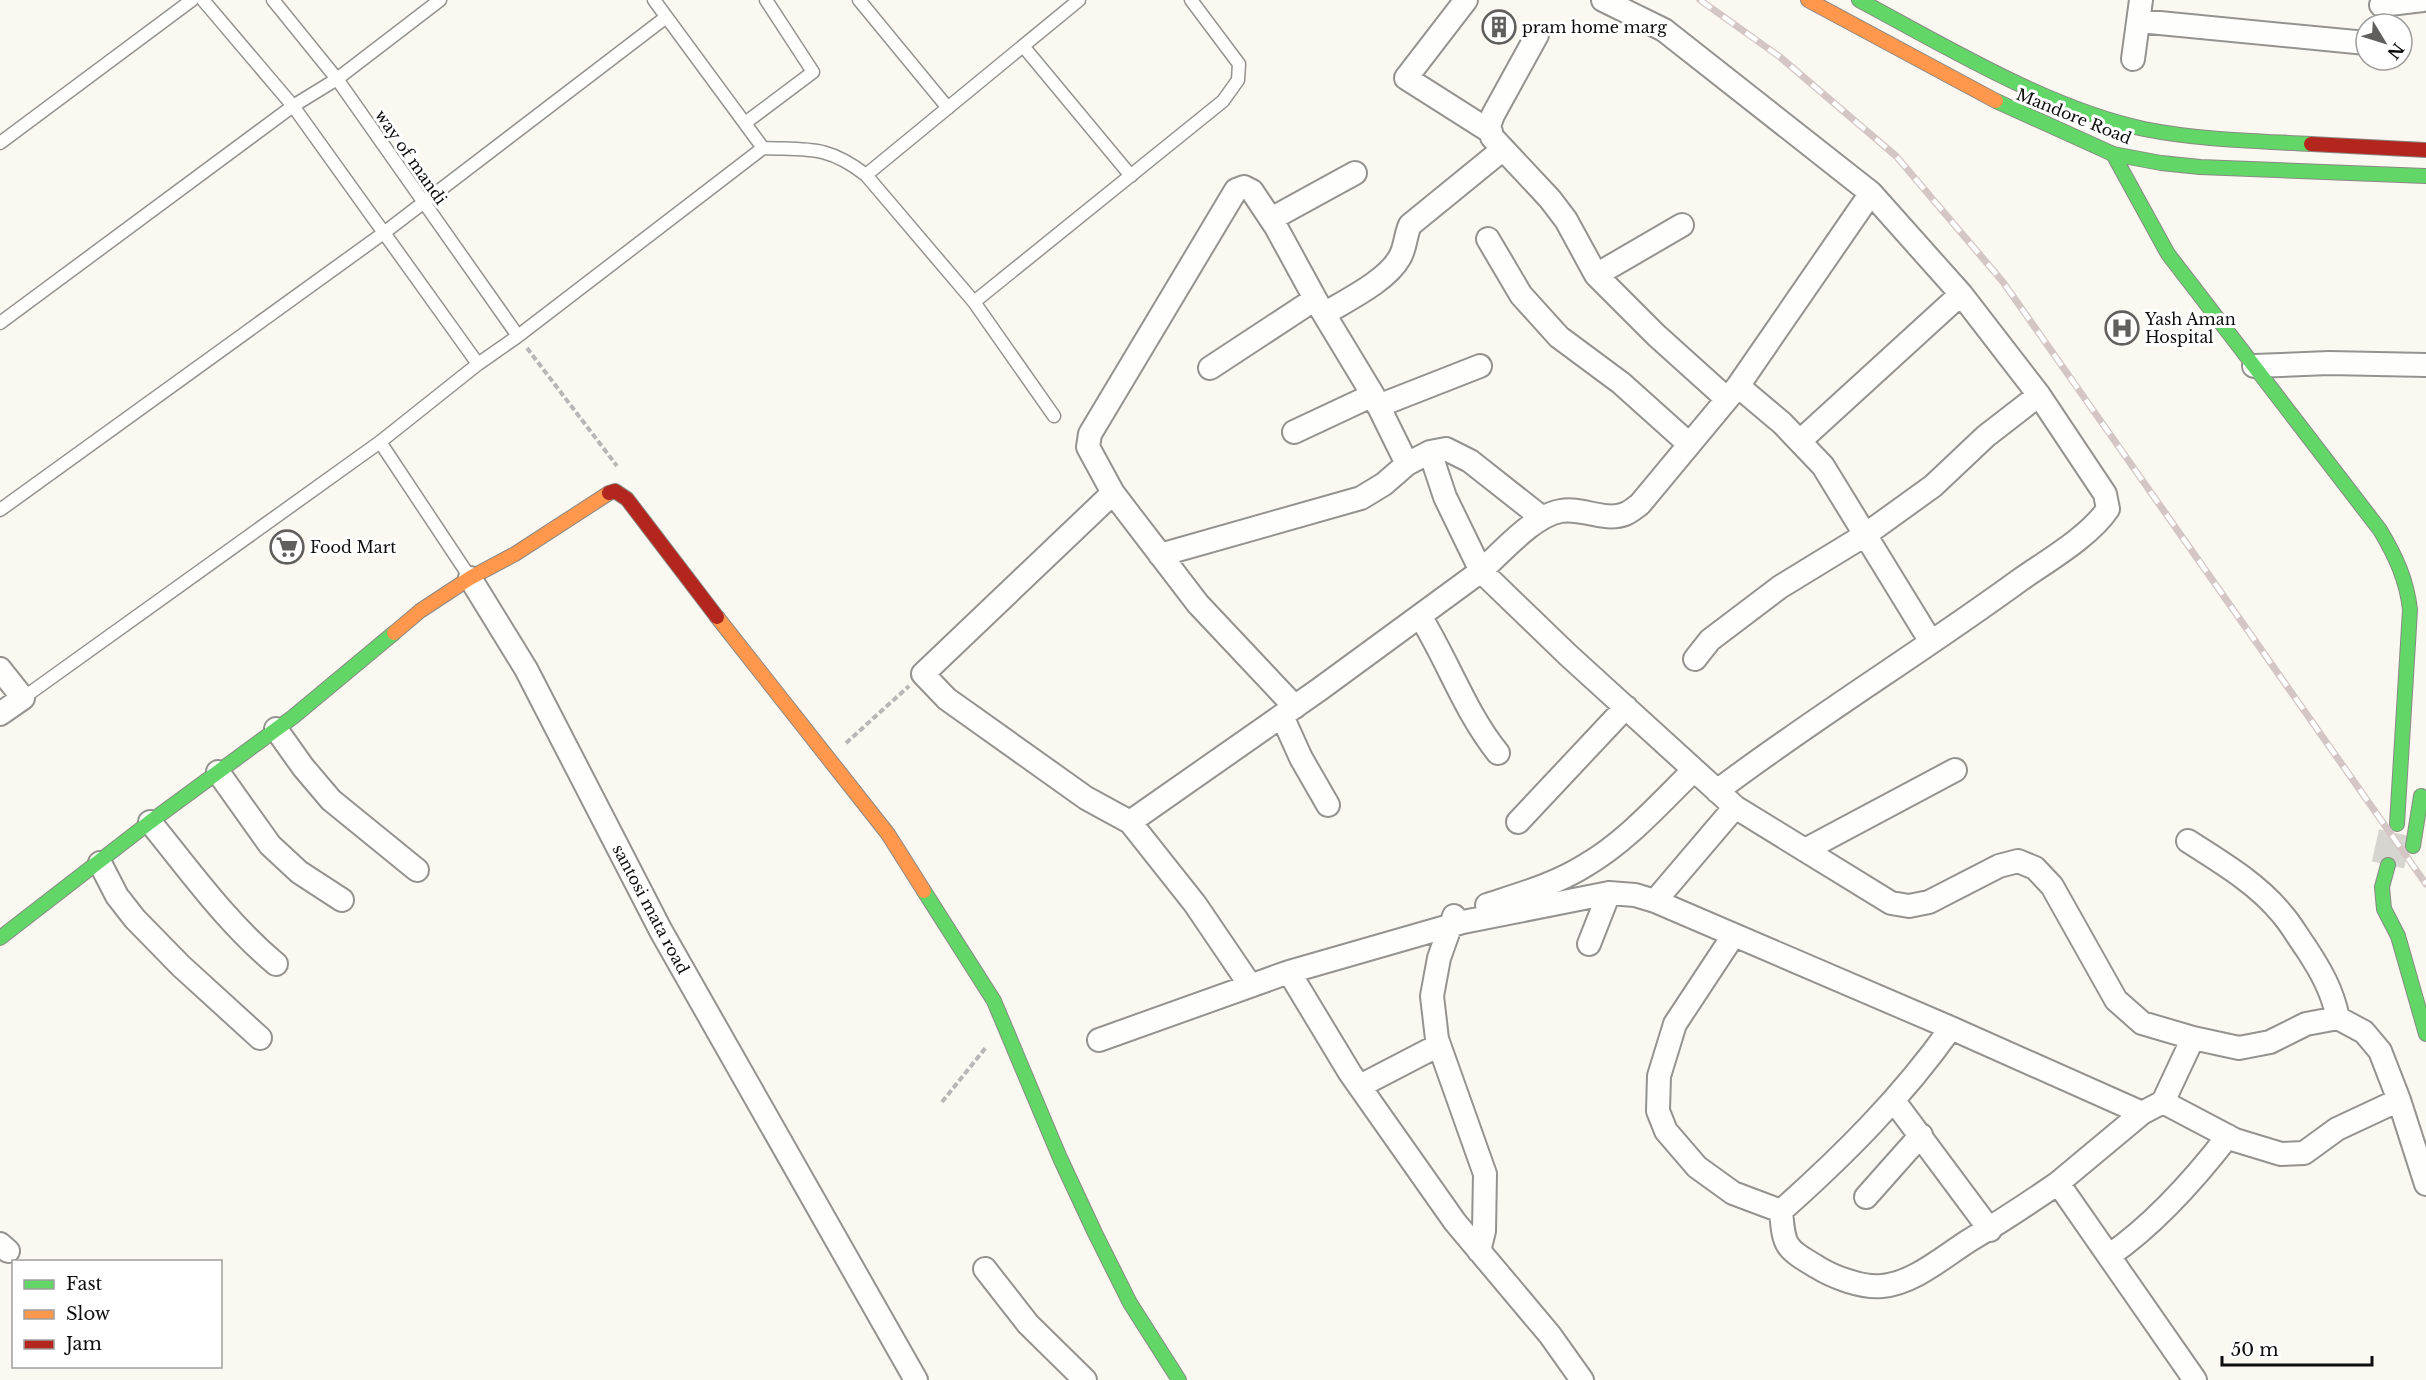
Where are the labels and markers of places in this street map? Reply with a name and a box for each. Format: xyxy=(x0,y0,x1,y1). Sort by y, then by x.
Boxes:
building icon: pram home marg xyxy=(1481,9,1517,45)
place label: pram home marg xyxy=(1522,17,1667,37)
place label: Yash Aman Hospital xyxy=(2144,309,2236,347)
hospital icon: Yash Aman Hospital xyxy=(2104,310,2140,346)
supermarket icon: Food Mart xyxy=(269,529,305,565)
place label: Food Mart xyxy=(310,537,396,557)

